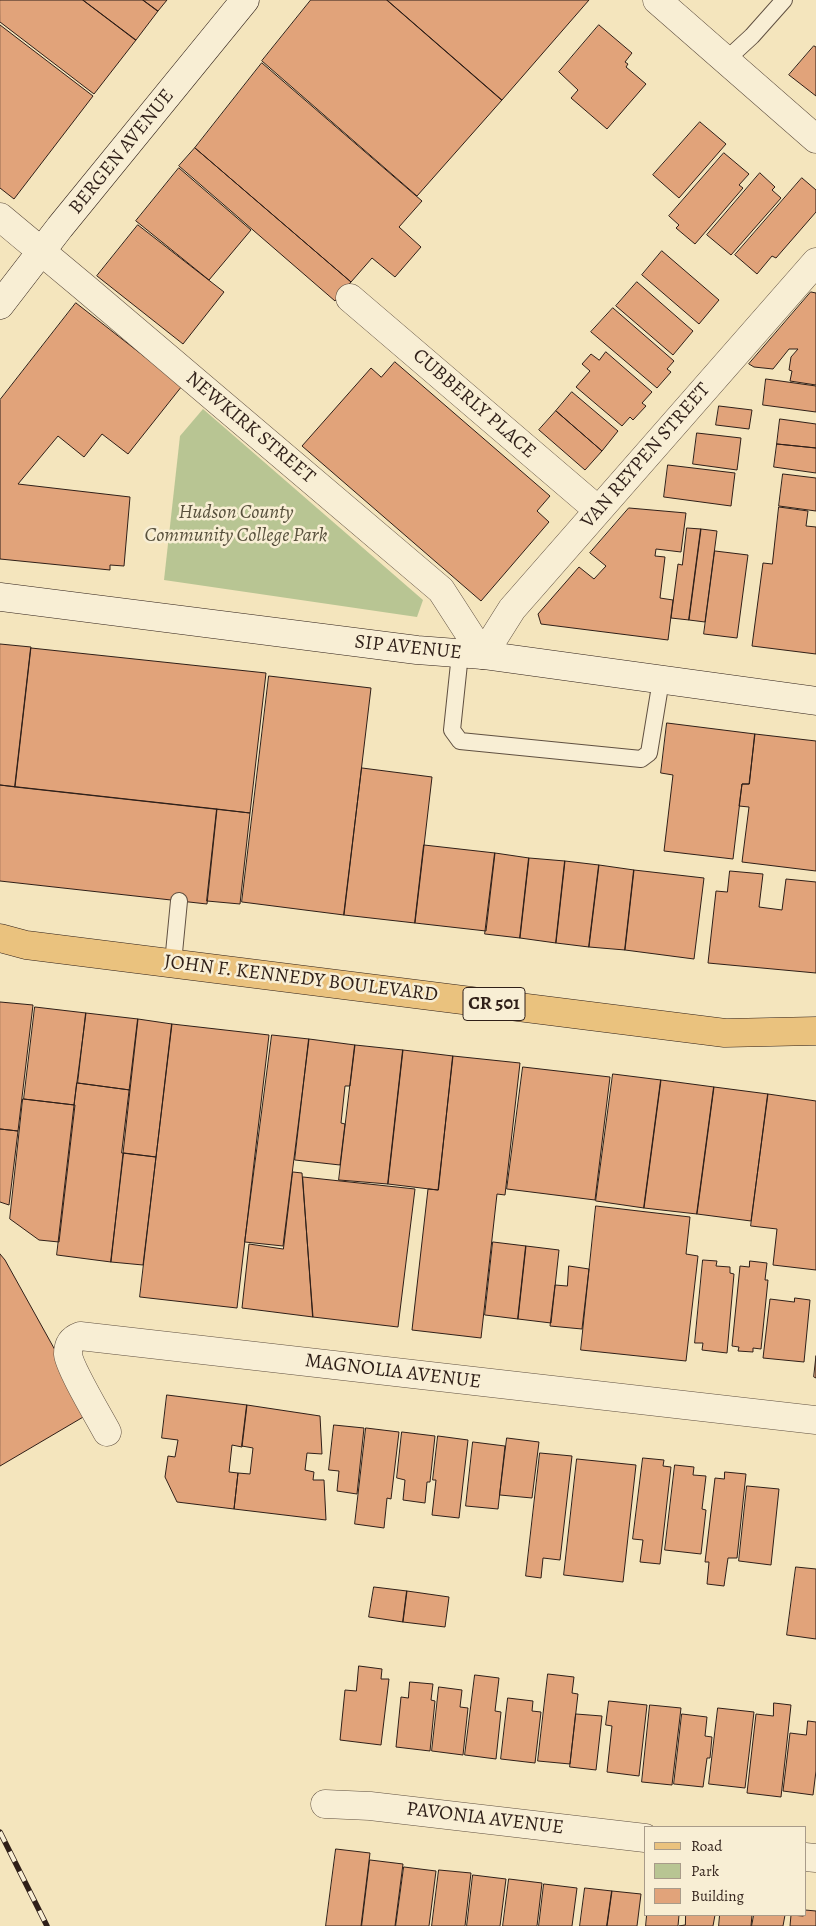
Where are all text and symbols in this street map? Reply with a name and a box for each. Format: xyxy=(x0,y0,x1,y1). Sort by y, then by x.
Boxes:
street label: BERGEN AVENUE xyxy=(64,85,180,219)
street label: CUBBERLY PLACE xyxy=(407,344,541,464)
street label: NEWKIRK STREET xyxy=(180,367,320,489)
street label: VAN REYPEN STREET xyxy=(576,378,716,534)
park label: Hudson County Community College Park xyxy=(145,501,327,548)
street label: SIP AVENUE xyxy=(353,630,463,666)
street label: JOHN F. KENNEDY BOULEVARD xyxy=(163,950,439,1008)
road number: CR 501 xyxy=(463,988,525,1021)
street label: MAGNOLIA AVENUE xyxy=(304,1349,482,1395)
street label: PAVONIA AVENUE xyxy=(405,1797,565,1841)
legend xyxy=(644,1826,806,1916)
text: Road xyxy=(691,1836,722,1856)
text: Park xyxy=(691,1861,719,1881)
text: Building xyxy=(691,1886,744,1906)

